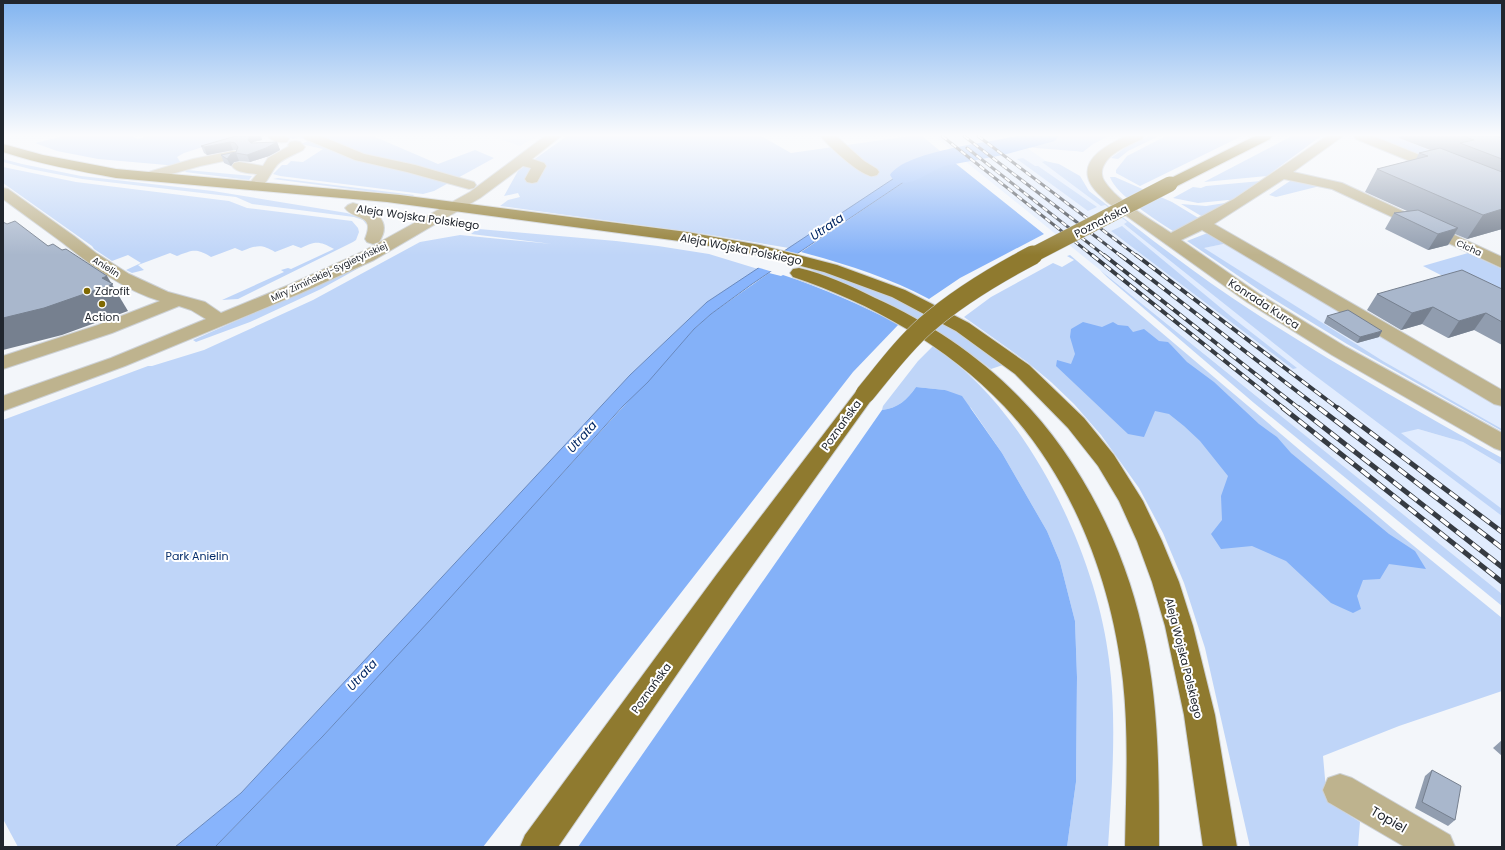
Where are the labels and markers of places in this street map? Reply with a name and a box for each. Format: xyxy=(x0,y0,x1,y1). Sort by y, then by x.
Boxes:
place label: Zdrofit xyxy=(95,283,130,299)
marker: Zdrofit xyxy=(82,286,92,296)
marker: Action xyxy=(97,299,107,309)
place label: Action xyxy=(85,309,119,325)

